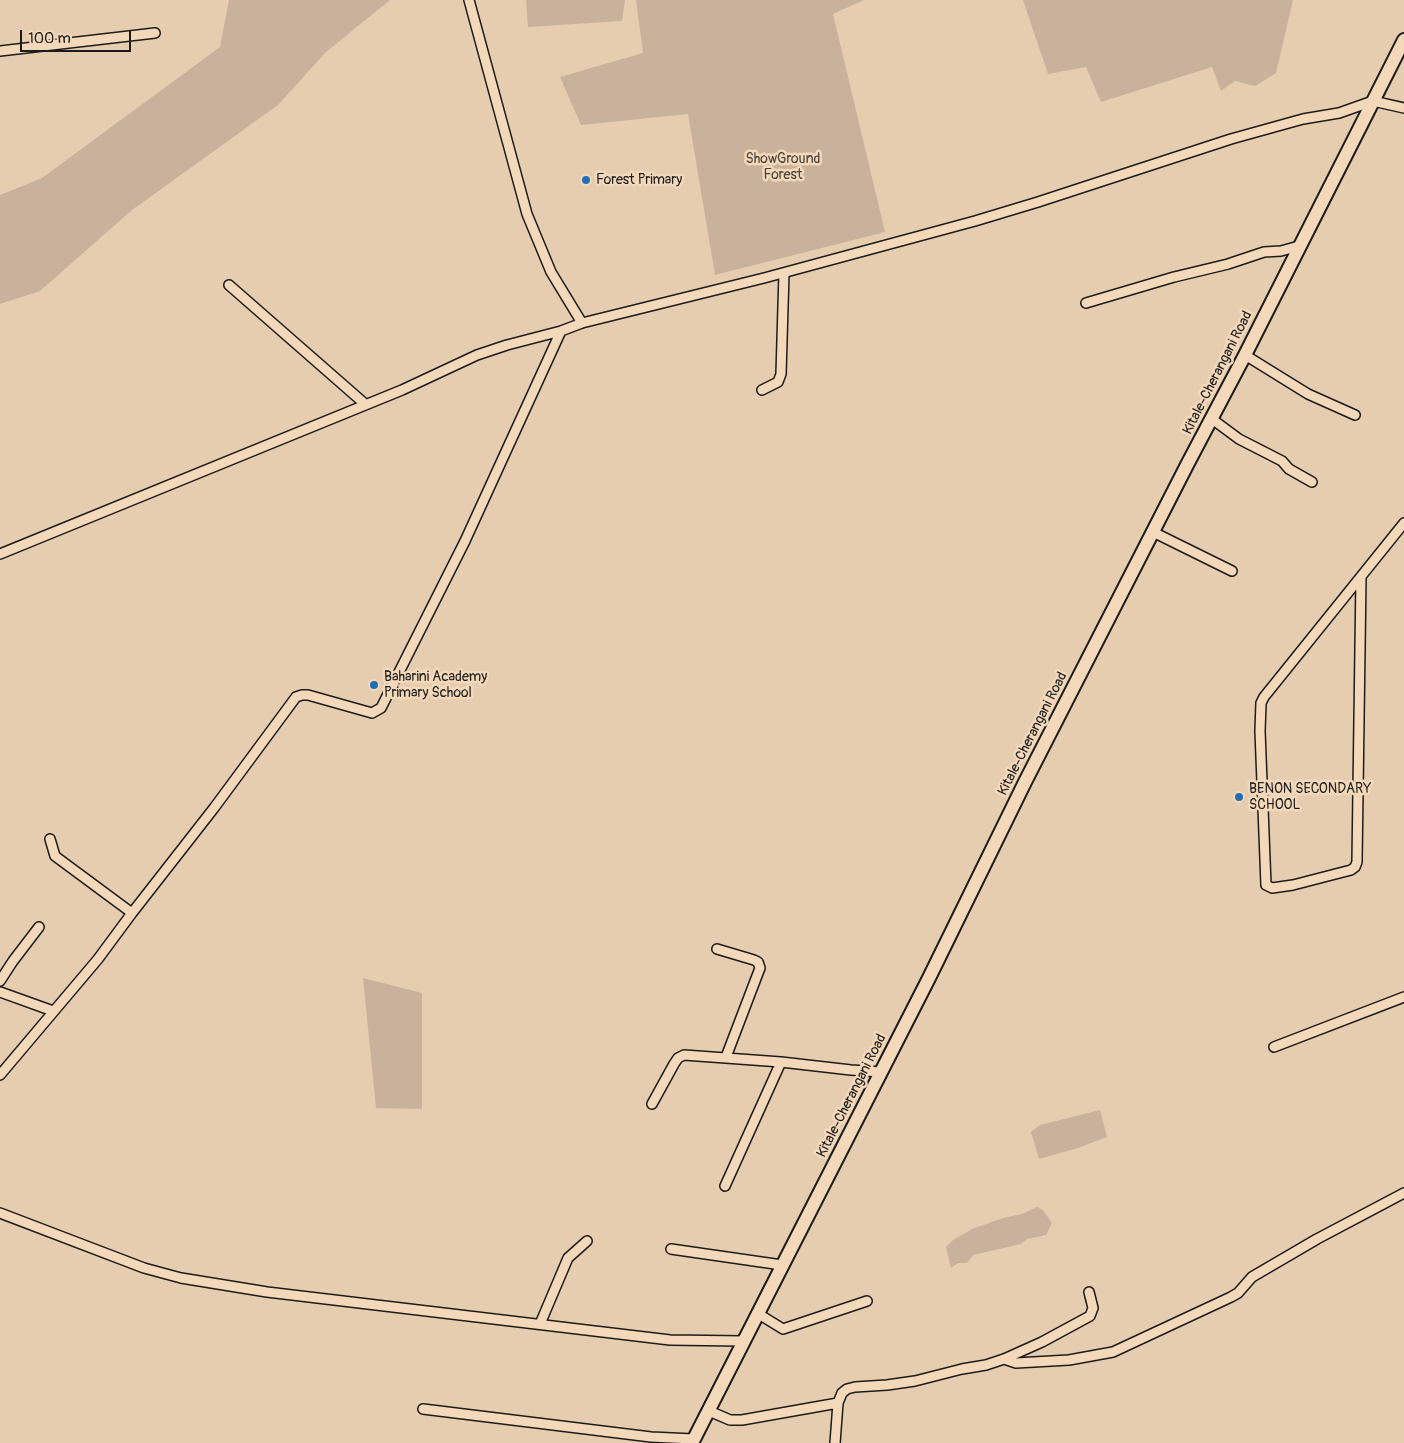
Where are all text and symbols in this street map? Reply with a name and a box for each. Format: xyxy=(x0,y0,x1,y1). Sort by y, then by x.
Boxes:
scale bar xyxy=(22,20,134,52)
text: 100 m xyxy=(28,29,71,48)
park label: ShowGround Forest xyxy=(746,151,820,184)
place label: Forest Primary xyxy=(596,172,682,188)
marker: Forest Primary xyxy=(580,174,592,186)
street label: Kitale-Cherangani Road xyxy=(1180,309,1256,437)
place label: Baharini Academy Primary School xyxy=(384,669,487,702)
street label: Kitale-Cherangani Road xyxy=(995,670,1071,798)
marker: Baharini Academy Primary School xyxy=(368,679,380,691)
place label: BENON SECONDARY SCHOOL xyxy=(1249,781,1371,814)
marker: BENON SECONDARY SCHOOL xyxy=(1233,791,1245,803)
street label: Kitale-Cherangani Road xyxy=(814,1032,890,1160)

